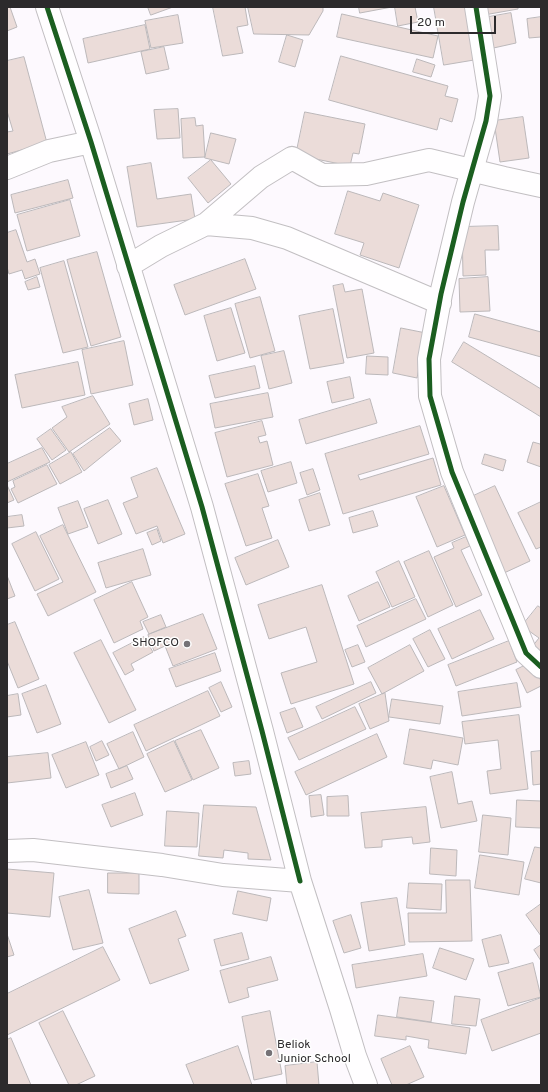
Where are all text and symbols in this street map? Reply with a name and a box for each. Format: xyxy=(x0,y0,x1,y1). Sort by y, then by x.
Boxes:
scale bar xyxy=(412,8,498,34)
text: 20 m xyxy=(417,15,445,31)
place label: SHOFCO xyxy=(132,637,179,651)
marker: SHOFCO xyxy=(182,639,192,649)
place label: Beliok Junior School xyxy=(277,1039,351,1067)
marker: Beliok Junior School xyxy=(264,1048,274,1058)

